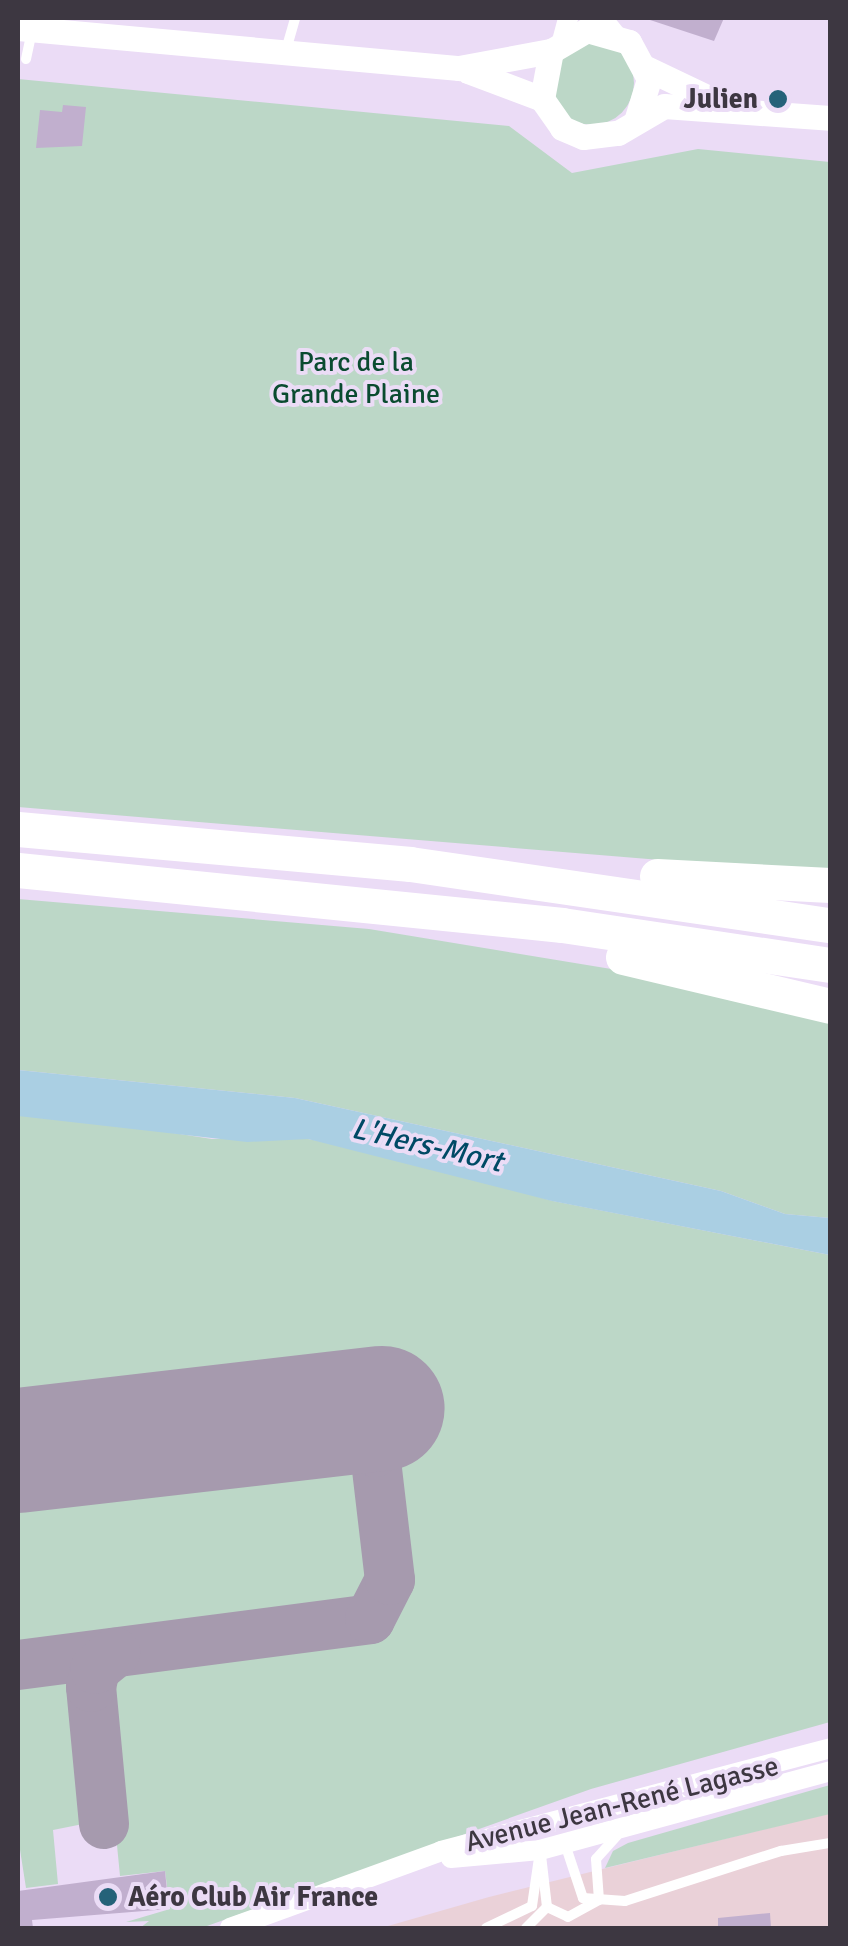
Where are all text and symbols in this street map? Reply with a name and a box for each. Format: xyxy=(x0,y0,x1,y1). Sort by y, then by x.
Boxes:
place label: Julien xyxy=(683,82,758,116)
marker: Julien xyxy=(767,88,789,110)
park label: Parc de la Grande Plaine xyxy=(272,345,440,411)
water label: L'Hers-Mort xyxy=(348,1111,506,1181)
street label: Avenue Jean-René Lagasse xyxy=(462,1749,782,1859)
place label: Aéro Club Air France xyxy=(128,1880,378,1914)
marker: Aéro Club Air France xyxy=(97,1886,119,1908)

